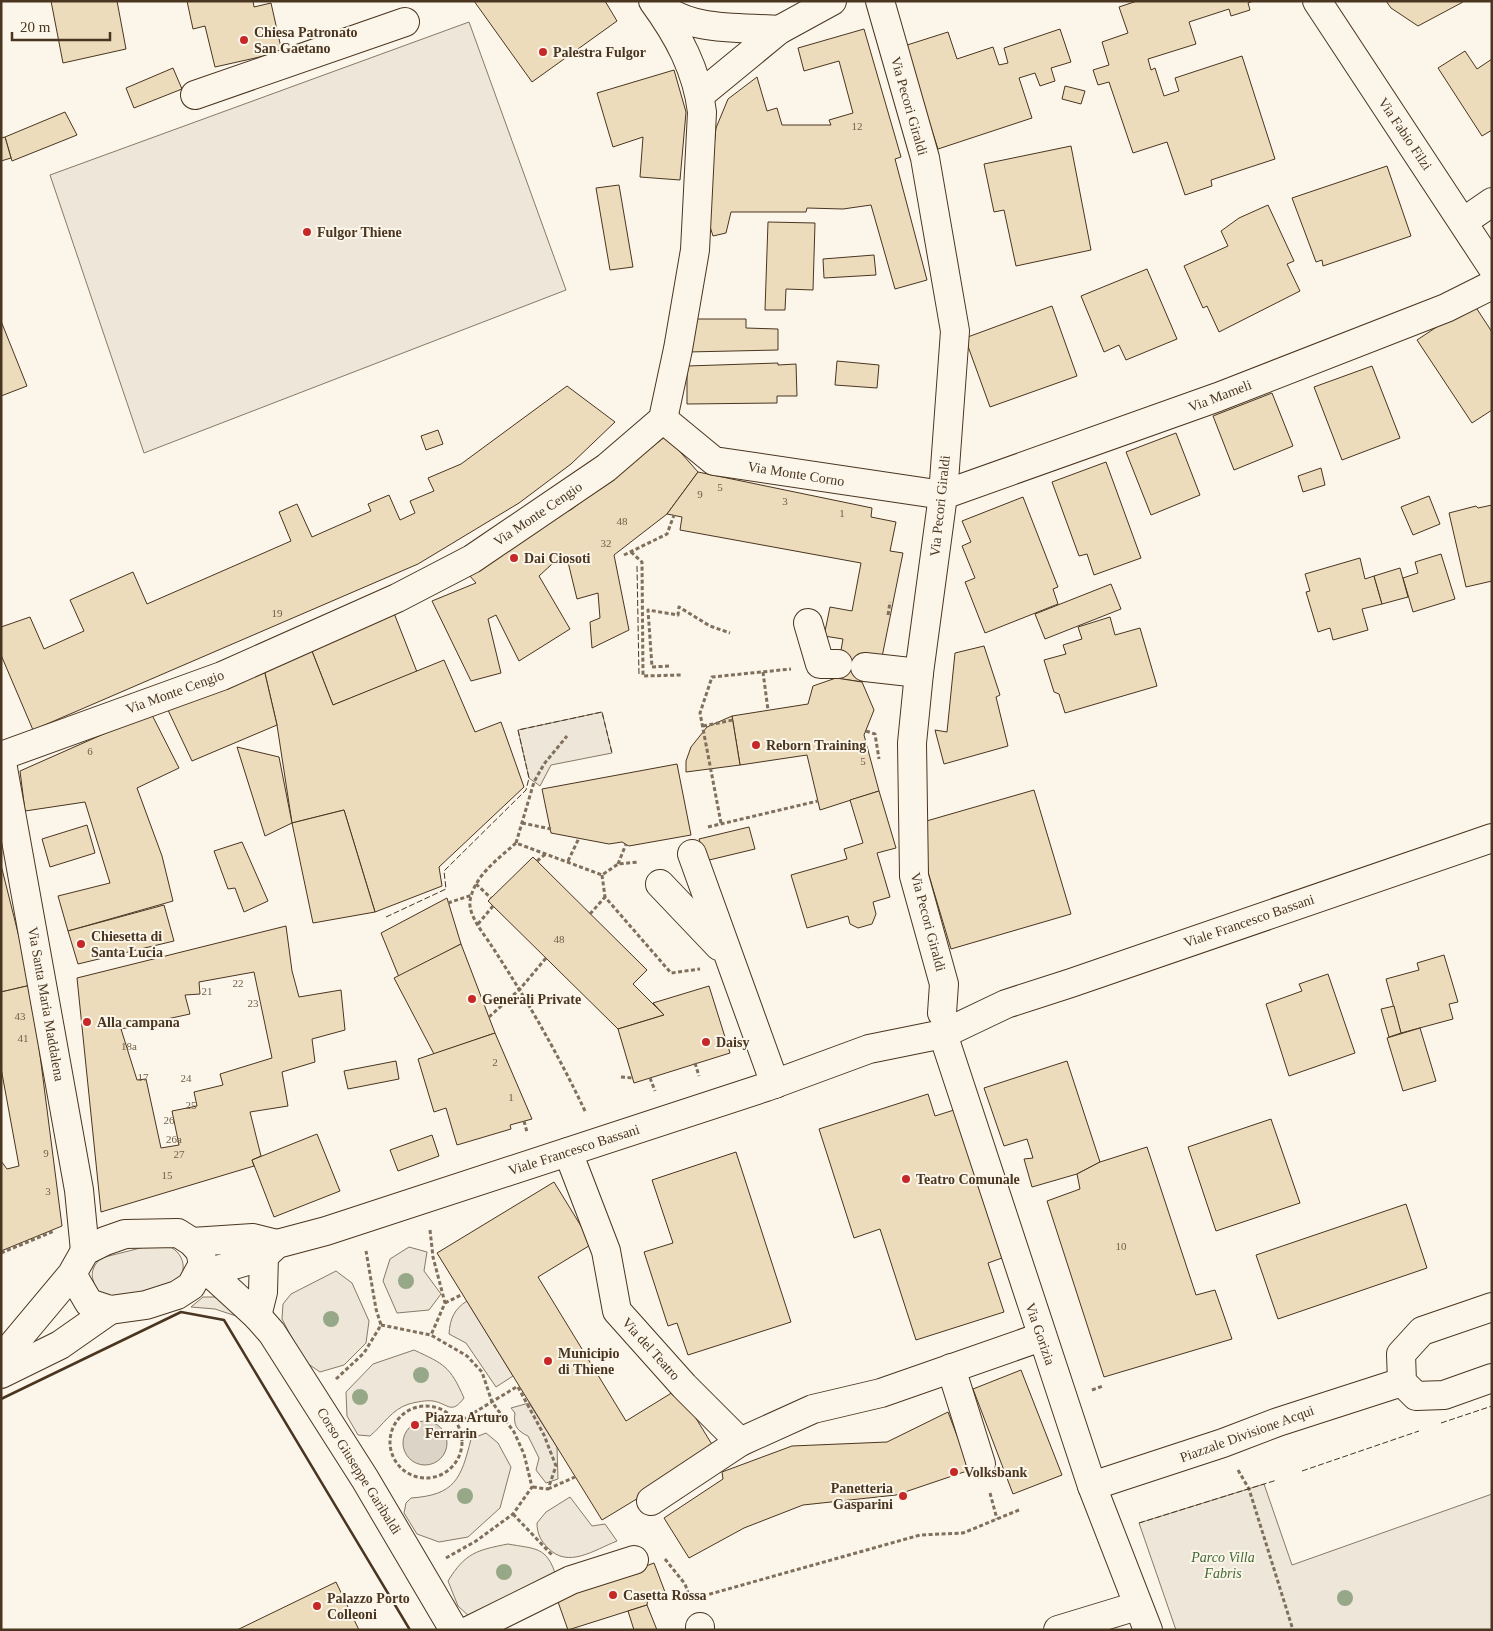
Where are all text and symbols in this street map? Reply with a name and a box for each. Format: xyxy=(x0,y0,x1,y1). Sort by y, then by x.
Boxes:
scale bar xyxy=(12,10,110,42)
text: 20 m xyxy=(20,19,51,35)
place label: Chiesa Patronato San Gaetano xyxy=(254,25,358,56)
marker: Chiesa Patronato San Gaetano xyxy=(238,34,250,46)
place label: Palestra Fulgor xyxy=(553,45,646,60)
marker: Palestra Fulgor xyxy=(537,46,549,58)
street label: Via Pecori Giraldi xyxy=(888,55,930,157)
street label: Via Fabio Filzi xyxy=(1375,95,1435,173)
house number: 12 xyxy=(852,120,863,132)
place label: Fulgor Thiene xyxy=(317,225,402,240)
marker: Fulgor Thiene xyxy=(301,226,313,238)
street label: Via Mameli xyxy=(1186,377,1254,415)
street label: Via Pecori Giraldi xyxy=(927,454,953,557)
street label: Via Monte Corno xyxy=(746,459,846,489)
street label: Via Monte Cengio xyxy=(491,479,585,549)
house number: 5 xyxy=(717,481,723,493)
house number: 9 xyxy=(697,488,703,500)
house number: 3 xyxy=(782,495,788,507)
house number: 1 xyxy=(839,507,845,519)
house number: 48 xyxy=(617,515,628,527)
house number: 32 xyxy=(601,537,612,549)
place label: Dai Ciosoti xyxy=(524,551,591,566)
marker: Dai Ciosoti xyxy=(508,552,520,564)
house number: 19 xyxy=(272,607,283,619)
street label: Via Monte Cengio xyxy=(124,667,226,717)
place label: Reborn Training xyxy=(766,738,866,753)
marker: Reborn Training xyxy=(750,739,762,751)
house number: 6 xyxy=(87,745,93,757)
house number: 5 xyxy=(860,755,866,767)
street label: Via Pecori Giraldi xyxy=(908,871,948,973)
street label: Viale Francesco Bassani xyxy=(1182,892,1316,950)
street label: Via Santa Maria Maddalena xyxy=(25,926,67,1083)
place label: Chiesetta di Santa Lucia xyxy=(91,929,163,960)
house number: 48 xyxy=(554,933,565,945)
marker: Chiesetta di Santa Lucia xyxy=(75,938,87,950)
house number: 22 xyxy=(233,977,244,989)
house number: 21 xyxy=(202,985,213,997)
place label: Generali Private xyxy=(482,992,581,1007)
marker: Generali Private xyxy=(466,993,478,1005)
house number: 23 xyxy=(248,997,259,1009)
house number: 43 xyxy=(15,1010,26,1022)
place label: Alla campana xyxy=(97,1015,180,1030)
marker: Alla campana xyxy=(81,1016,93,1028)
house number: 41 xyxy=(18,1032,29,1044)
place label: Daisy xyxy=(716,1035,749,1050)
marker: Daisy xyxy=(700,1036,712,1048)
house number: 18a xyxy=(121,1040,137,1052)
house number: 2 xyxy=(492,1056,498,1068)
house number: 17 xyxy=(138,1071,149,1083)
house number: 24 xyxy=(181,1072,192,1084)
house number: 1 xyxy=(508,1091,514,1103)
house number: 25 xyxy=(186,1099,197,1111)
house number: 26 xyxy=(164,1114,175,1126)
street label: Viale Francesco Bassani xyxy=(507,1122,641,1178)
house number: 26a xyxy=(166,1133,182,1145)
house number: 9 xyxy=(43,1147,49,1159)
house number: 27 xyxy=(174,1148,185,1160)
house number: 15 xyxy=(162,1169,173,1181)
place label: Teatro Comunale xyxy=(916,1172,1020,1187)
marker: Teatro Comunale xyxy=(900,1173,912,1185)
house number: 3 xyxy=(45,1185,51,1197)
house number: 10 xyxy=(1116,1240,1127,1252)
street label: Via Gorizia xyxy=(1022,1301,1058,1368)
street label: Via del Teatro xyxy=(619,1315,683,1383)
place label: Municipio di Thiene xyxy=(558,1346,619,1377)
marker: Municipio di Thiene xyxy=(542,1355,554,1367)
street label: Piazzale Divisione Acqui xyxy=(1178,1403,1316,1465)
street label: Corso Giuseppe Garibaldi xyxy=(314,1405,404,1537)
place label: Piazza Arturo Ferrarin xyxy=(425,1410,508,1441)
marker: Piazza Arturo Ferrarin xyxy=(409,1419,421,1431)
place label: Volksbank xyxy=(964,1465,1028,1480)
marker: Volksbank xyxy=(948,1466,960,1478)
place label: Panetteria Gasparini xyxy=(831,1481,893,1512)
marker: Panetteria Gasparini xyxy=(897,1490,909,1502)
park label: Parco Villa Fabris xyxy=(1190,1550,1255,1581)
place label: Casetta Rossa xyxy=(623,1588,707,1603)
marker: Casetta Rossa xyxy=(607,1589,619,1601)
place label: Palazzo Porto Colleoni xyxy=(327,1591,410,1622)
marker: Palazzo Porto Colleoni xyxy=(311,1600,323,1612)

